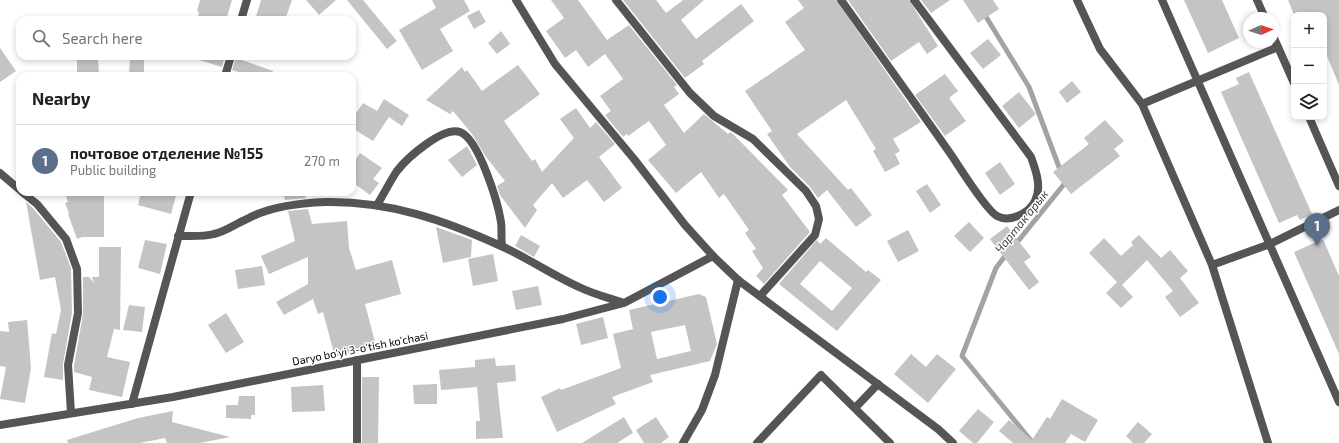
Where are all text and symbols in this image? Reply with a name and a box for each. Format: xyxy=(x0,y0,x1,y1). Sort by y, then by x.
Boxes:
north arrow xyxy=(1243,12,1279,48)
map controls xyxy=(1291,12,1327,120)
button: + xyxy=(1291,12,1327,48)
search box xyxy=(16,16,356,60)
icon: search xyxy=(30,27,52,49)
text: Search here xyxy=(62,29,143,47)
button: − xyxy=(1291,48,1327,84)
button: layers xyxy=(1291,84,1327,120)
text: Nearby xyxy=(32,88,90,108)
text: почтовое отделение №155 xyxy=(70,144,263,162)
text: 1 xyxy=(42,153,48,169)
text: 270 m xyxy=(304,153,340,169)
text: Public building xyxy=(70,162,156,178)
water label: Чартак арык xyxy=(991,186,1051,255)
pin: 1 xyxy=(1304,213,1330,246)
your location xyxy=(650,287,670,307)
street label: Daryo bo'yi 3-o'tish ko'chasi xyxy=(291,328,429,368)

